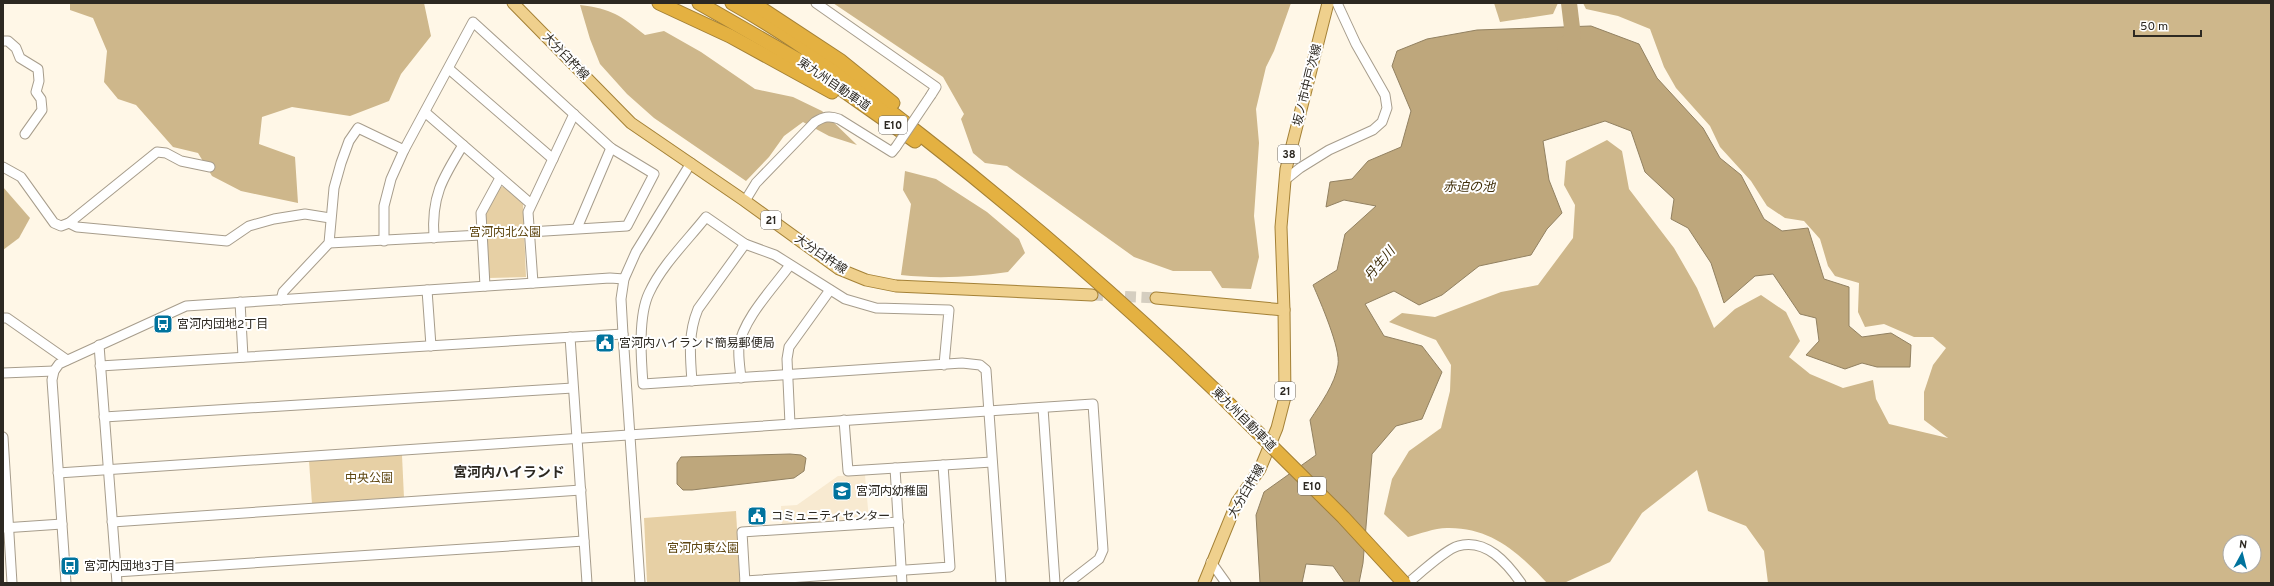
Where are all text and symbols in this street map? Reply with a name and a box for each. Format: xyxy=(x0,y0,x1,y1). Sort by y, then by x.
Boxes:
scale bar xyxy=(2134,12,2201,38)
text: 50 m xyxy=(2140,19,2168,35)
street label: 大分臼杵線 xyxy=(539,30,592,84)
street label: 坂ノ市中戸次線 xyxy=(1290,43,1326,128)
street label: 東九州自動車道 xyxy=(794,55,873,115)
road number: E10 xyxy=(879,116,907,134)
road number: 38 xyxy=(1278,145,1300,163)
water label: 赤迫の池 xyxy=(1443,180,1497,196)
road number: 21 xyxy=(761,211,781,229)
park label: 宮河内北公園 xyxy=(469,225,541,241)
street label: 大分臼杵線 xyxy=(791,231,850,278)
water label: 丹生川 xyxy=(1362,243,1400,284)
bus stop icon: 宮河内団地2丁目 xyxy=(152,313,174,335)
place label: 宮河内団地2丁目 xyxy=(177,317,268,333)
public building icon: 宮河内ハイランド簡易郵便局 xyxy=(594,332,616,354)
place label: 宮河内ハイランド簡易郵便局 xyxy=(619,336,775,352)
road number: 21 xyxy=(1275,382,1295,400)
street label: 東九州自動車道 xyxy=(1208,384,1279,455)
street label: 大分臼杵線 xyxy=(1225,462,1269,521)
district label: 宮河内ハイランド xyxy=(453,465,565,482)
park label: 中央公園 xyxy=(345,471,393,487)
road number: E10 xyxy=(1298,477,1326,495)
school or university icon: 宮河内幼稚園 xyxy=(831,480,853,502)
place label: 宮河内幼稚園 xyxy=(856,484,928,500)
public building icon: コミュニティセンター xyxy=(746,505,768,527)
place label: コミュニティセンター xyxy=(771,509,890,525)
north arrow xyxy=(2222,534,2262,574)
text: N xyxy=(2238,538,2248,552)
park label: 宮河内東公園 xyxy=(667,541,739,557)
bus stop icon: 宮河内団地3丁目 xyxy=(59,555,81,577)
place label: 宮河内団地3丁目 xyxy=(84,559,175,575)

